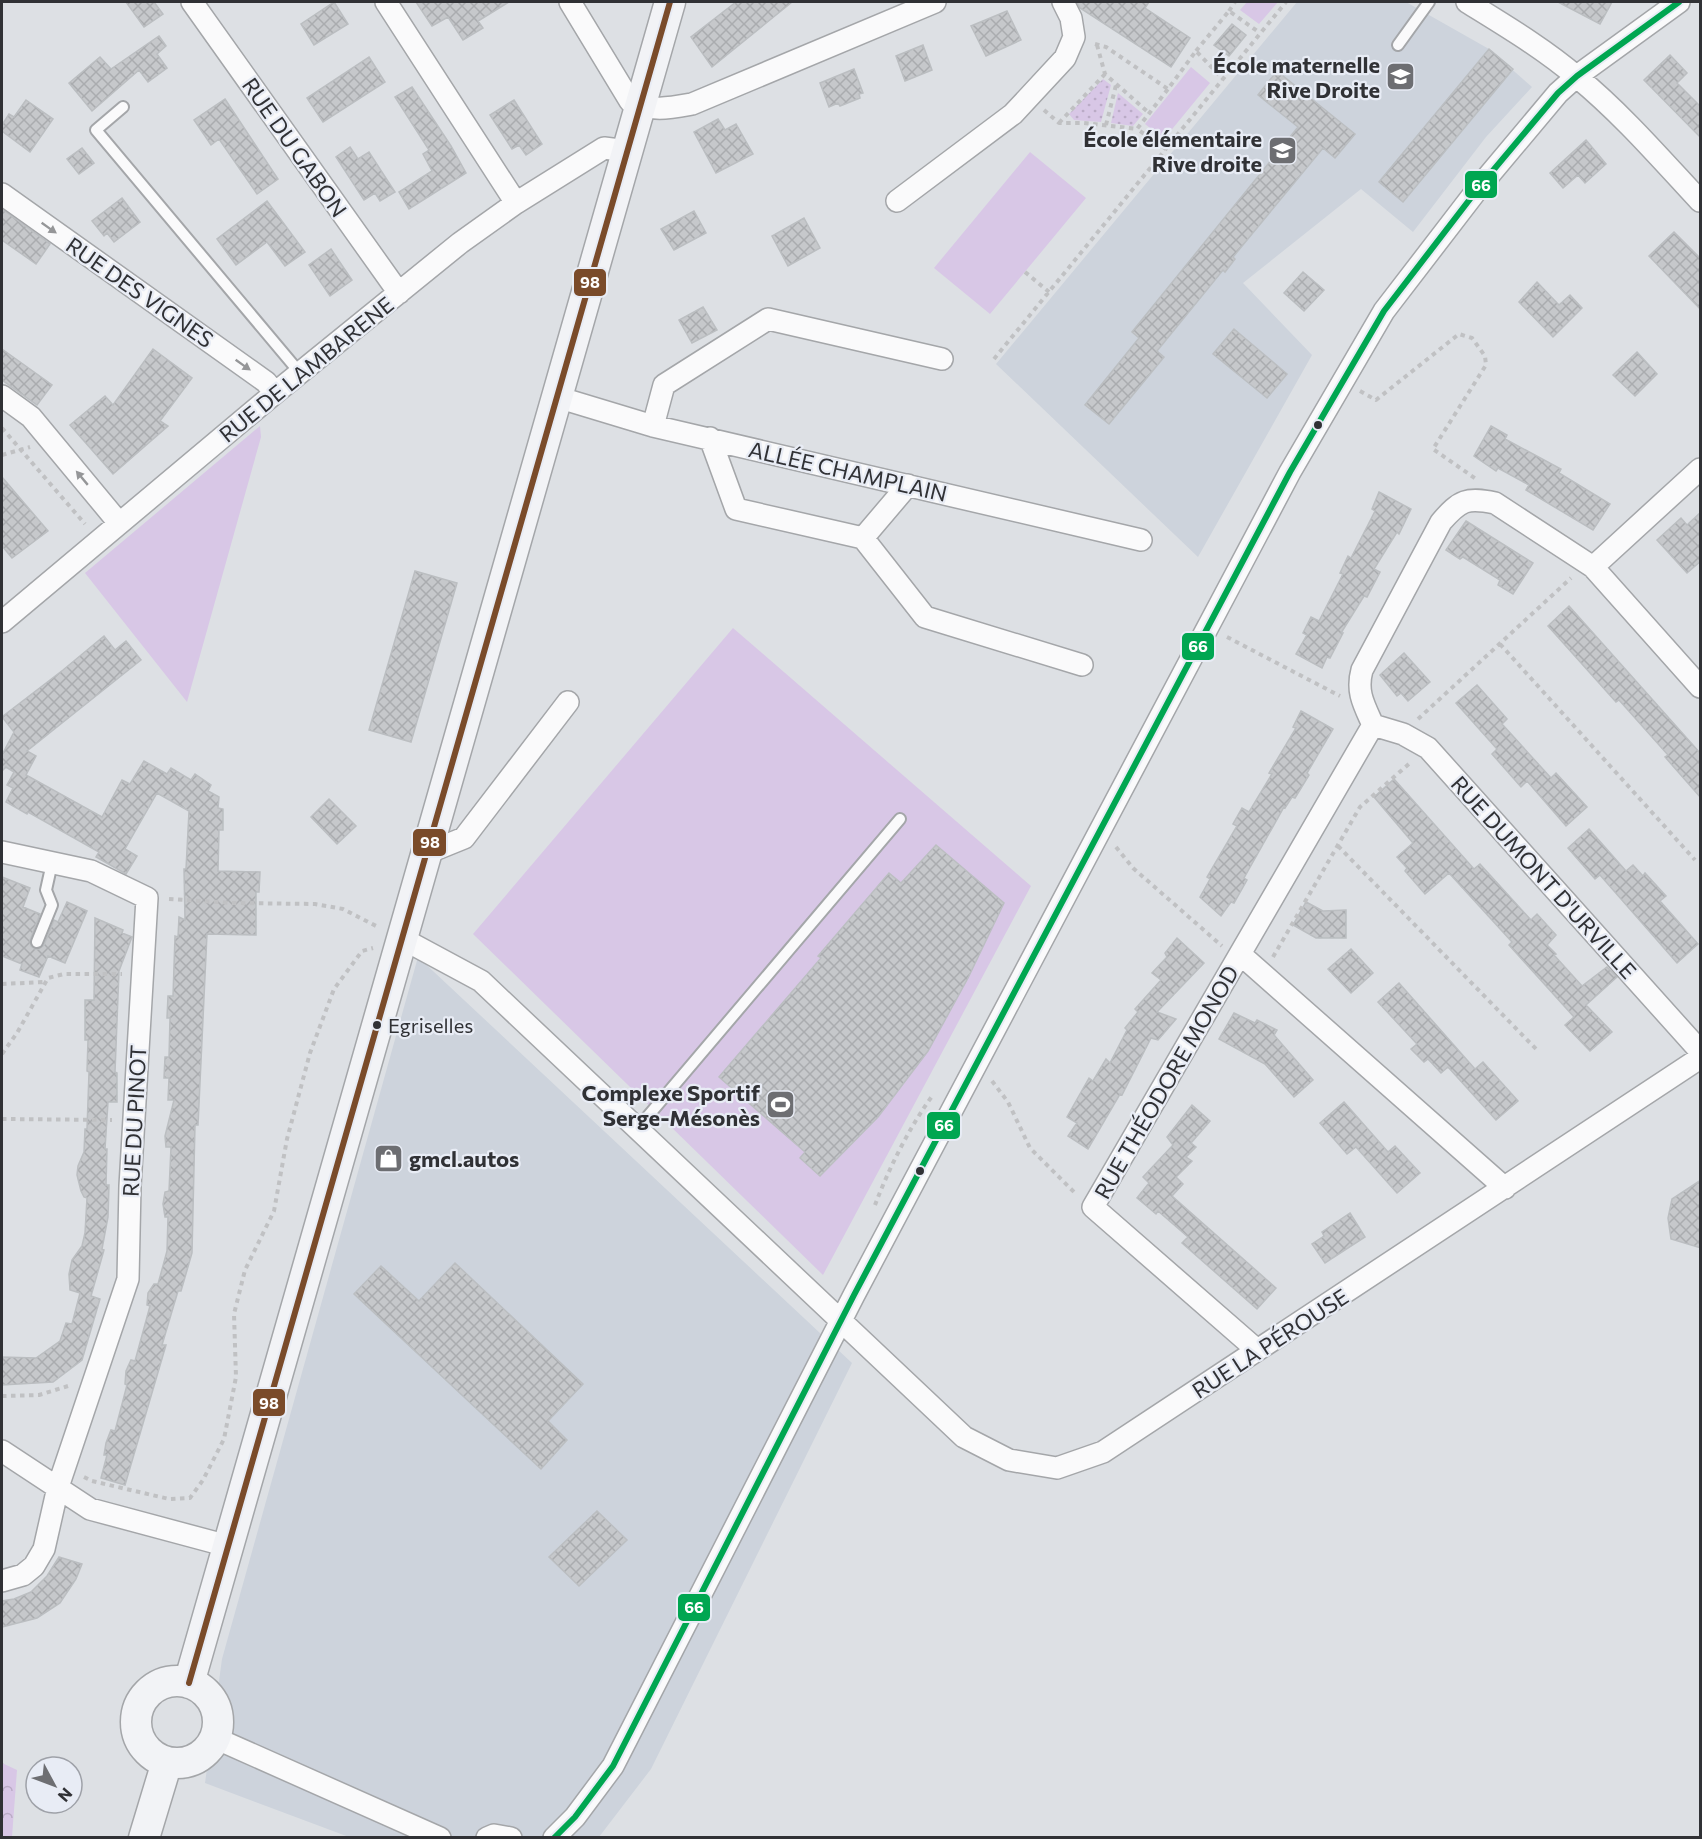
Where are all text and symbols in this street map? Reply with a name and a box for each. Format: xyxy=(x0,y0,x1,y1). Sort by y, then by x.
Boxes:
place label: École maternelle Rive Droite xyxy=(1213,51,1380,103)
school or university icon: École maternelle Rive Droite xyxy=(1385,61,1417,93)
street label: RUE DU GABON xyxy=(237,72,353,222)
place label: École élémentaire Rive droite xyxy=(1083,125,1262,177)
school or university icon: École élémentaire Rive droite xyxy=(1267,135,1299,167)
line badge: 66 xyxy=(1464,170,1498,199)
text: 66 xyxy=(1471,175,1491,194)
one-way arrow xyxy=(41,222,57,234)
street label: RUE DES VIGNES xyxy=(61,231,219,353)
line badge: 98 xyxy=(573,268,607,297)
text: 98 xyxy=(580,272,600,291)
street label: RUE DE LAMBARENE xyxy=(213,290,399,448)
one-way arrow xyxy=(234,359,250,371)
unlabelled marker xyxy=(1312,419,1324,431)
street label: ALLÉE CHAMPLAIN xyxy=(746,435,950,507)
one-way arrow xyxy=(76,471,89,486)
line badge: 66 xyxy=(1181,632,1215,661)
text: 66 xyxy=(1188,636,1208,655)
street label: RUE DUMONT D'URVILLE xyxy=(1446,770,1642,984)
line badge: 98 xyxy=(412,828,447,857)
text: 98 xyxy=(420,832,440,851)
street label: RUE THÉODORE MONOD xyxy=(1088,961,1244,1203)
place label: Egriselles xyxy=(388,1013,473,1037)
marker: Egriselles xyxy=(371,1019,383,1031)
street label: RUE DU PINOT xyxy=(117,1044,151,1198)
place label: Complexe Sportif Serge-Mésonès xyxy=(581,1079,761,1131)
sports icon: Complexe Sportif Serge-Mésonès xyxy=(765,1089,797,1121)
line badge: 66 xyxy=(926,1111,961,1140)
text: 66 xyxy=(934,1115,954,1134)
shop icon: gmcl.autos xyxy=(372,1142,404,1174)
place label: gmcl.autos xyxy=(409,1145,519,1172)
unlabelled marker xyxy=(914,1165,926,1177)
street label: RUE LA PÉROUSE xyxy=(1187,1282,1353,1404)
line badge: 98 xyxy=(252,1388,286,1417)
text: 98 xyxy=(259,1393,279,1412)
line badge: 66 xyxy=(677,1593,711,1622)
text: 66 xyxy=(684,1597,704,1616)
north arrow xyxy=(24,1755,84,1815)
text: N xyxy=(55,1784,77,1806)

